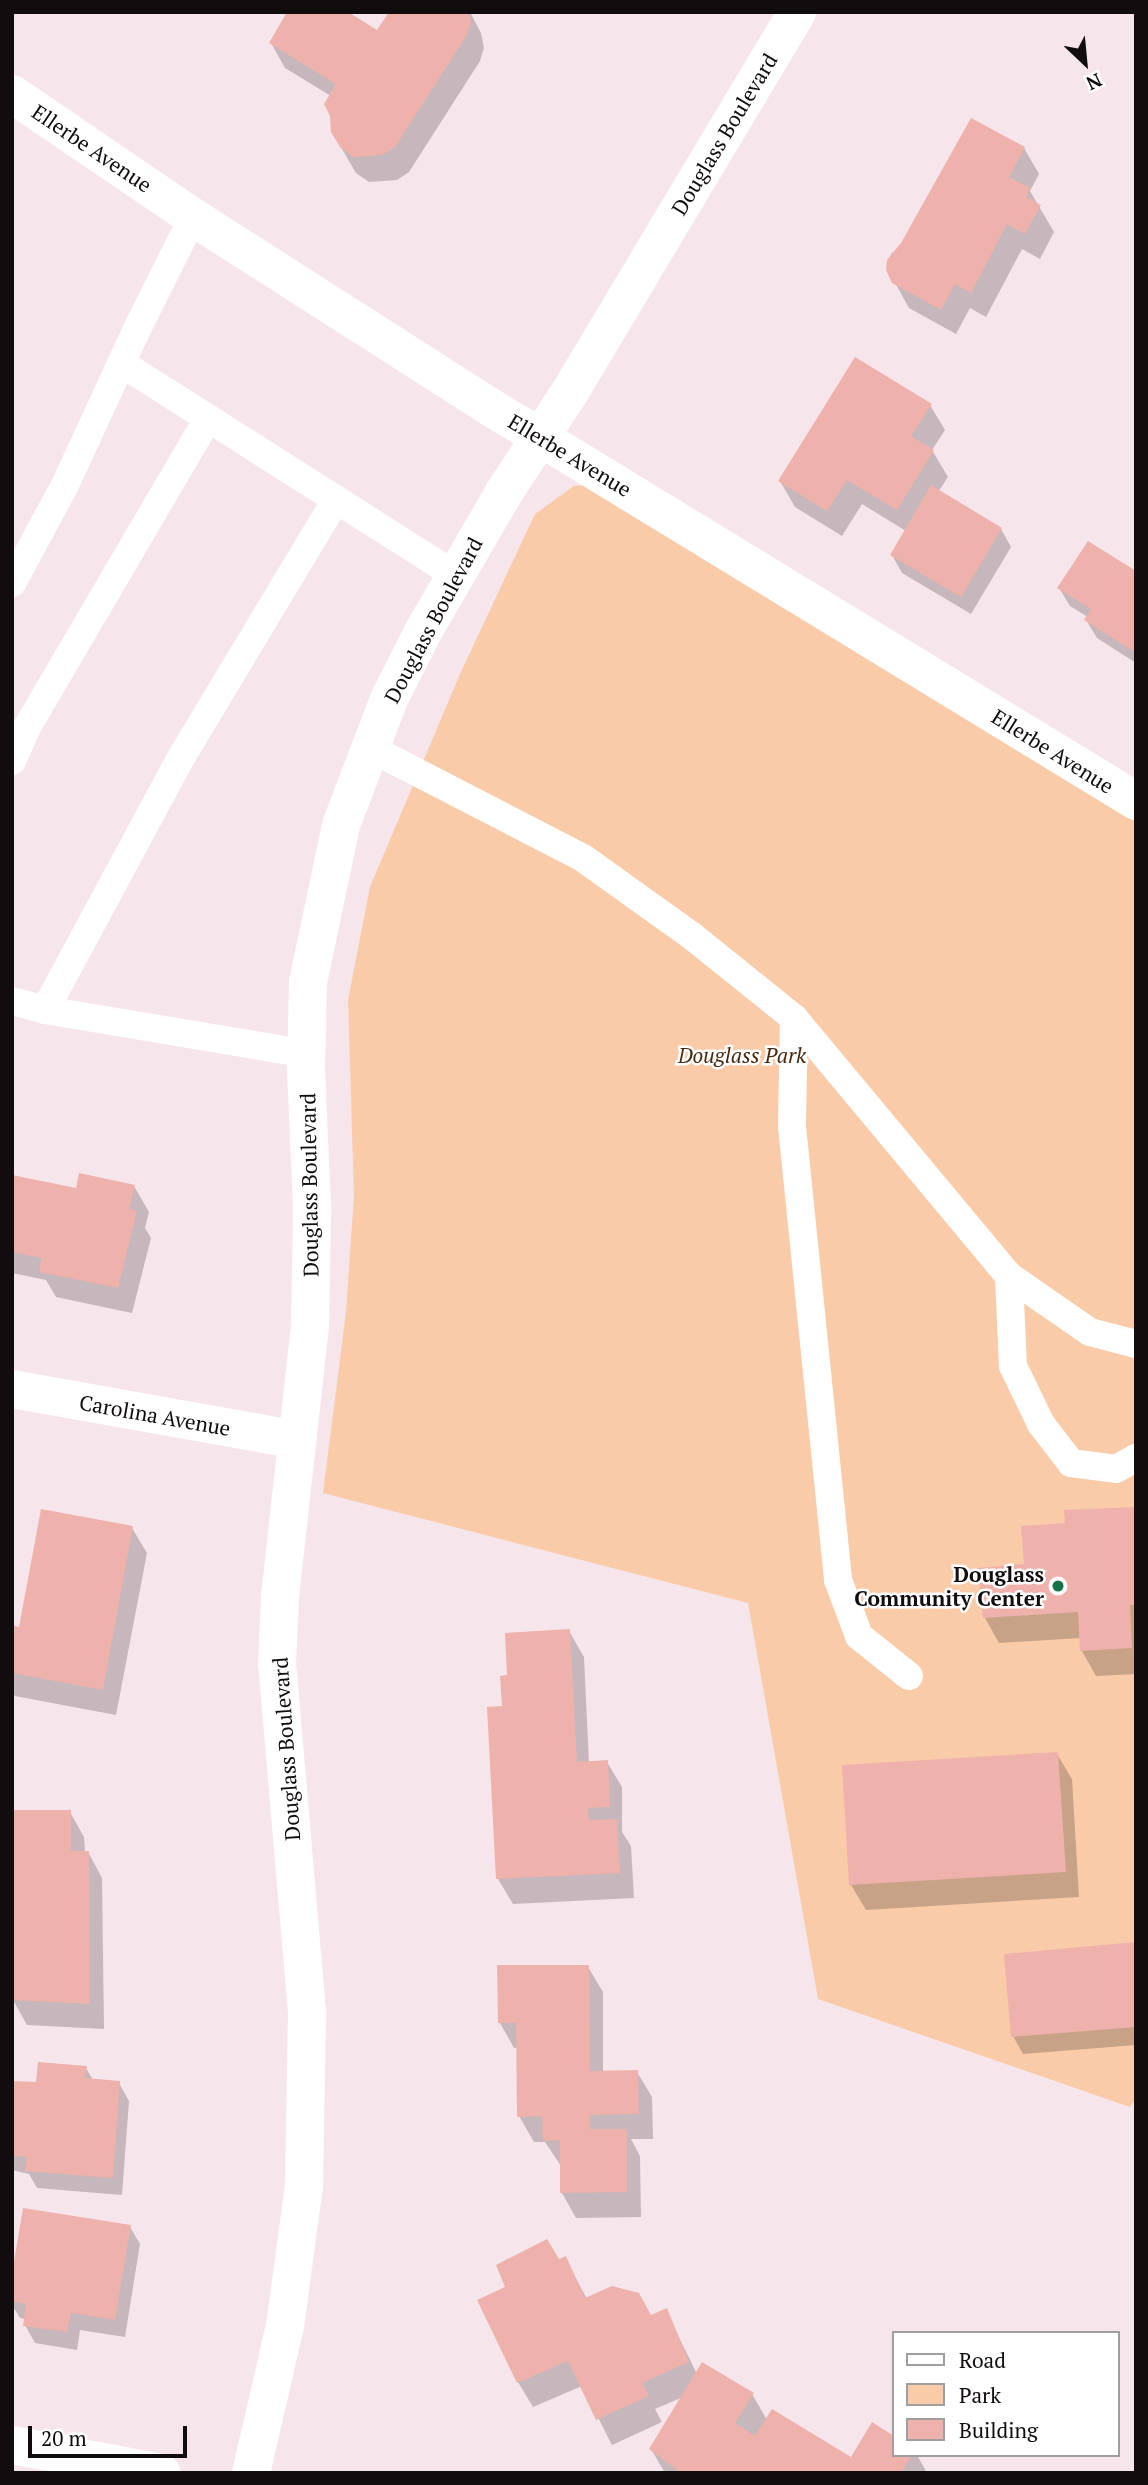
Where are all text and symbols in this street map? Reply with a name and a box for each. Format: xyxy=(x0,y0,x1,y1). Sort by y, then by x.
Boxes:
north arrow xyxy=(1050,28,1120,98)
street label: Douglass Boulevard xyxy=(666,49,782,219)
text: N xyxy=(1082,68,1106,97)
street label: Ellerbe Avenue xyxy=(27,99,157,197)
street label: Ellerbe Avenue xyxy=(504,408,636,502)
street label: Douglass Boulevard xyxy=(379,533,487,707)
street label: Ellerbe Avenue xyxy=(987,703,1119,799)
park label: Douglass Park xyxy=(678,1042,806,1068)
street label: Douglass Boulevard xyxy=(295,1093,323,1277)
street label: Carolina Avenue xyxy=(77,1389,233,1441)
place label: Douglass Community Center xyxy=(854,1561,1044,1611)
marker: Douglass Community Center xyxy=(1050,1578,1066,1594)
street label: Douglass Boulevard xyxy=(267,1656,305,1842)
legend xyxy=(892,2331,1120,2457)
text: Road xyxy=(959,2346,1006,2374)
text: Park xyxy=(959,2381,1001,2409)
scale bar xyxy=(32,2412,191,2456)
text: Building xyxy=(959,2416,1038,2444)
text: 20 m xyxy=(41,2424,87,2452)

